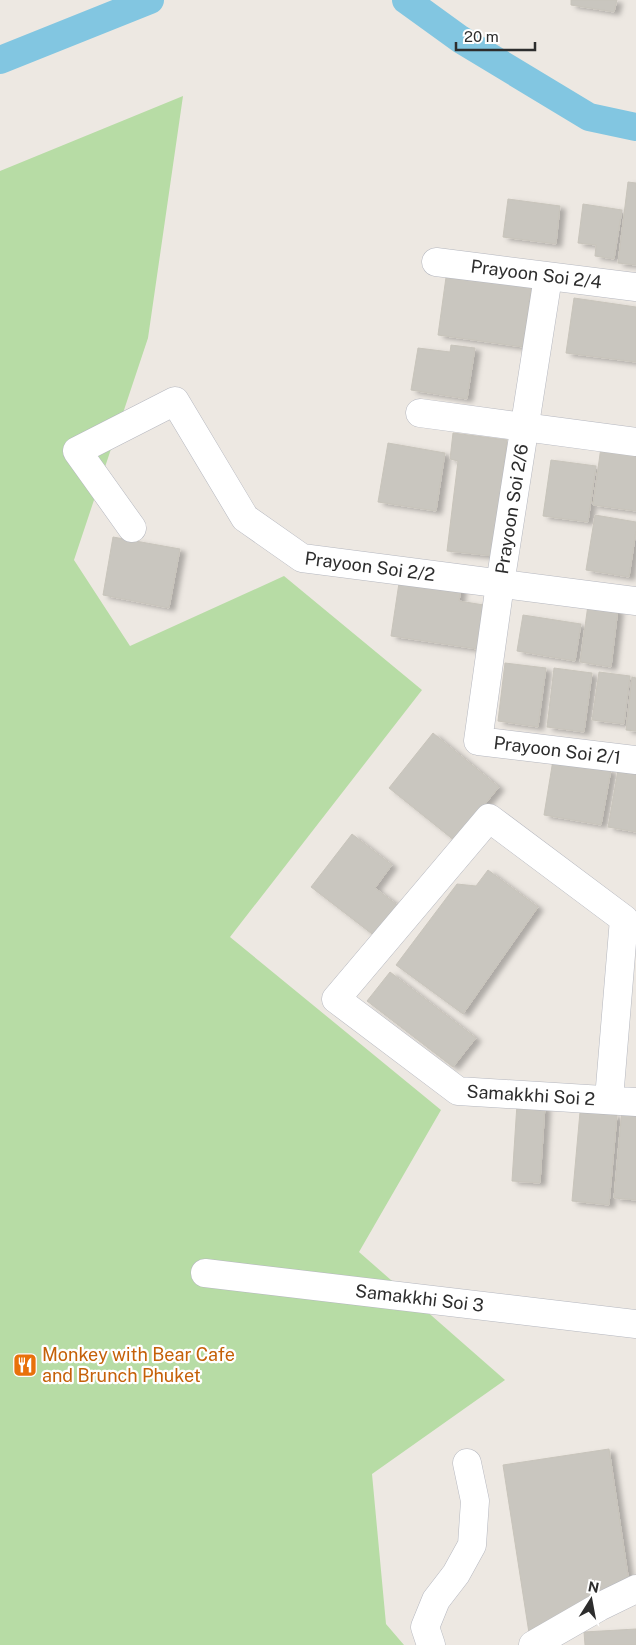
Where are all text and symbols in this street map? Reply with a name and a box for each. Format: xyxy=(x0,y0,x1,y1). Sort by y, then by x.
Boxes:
scale bar xyxy=(456,20,535,52)
text: 20 m xyxy=(464,28,499,45)
street label: Prayoon Soi 2/4 xyxy=(470,255,603,293)
street label: Prayoon Soi 2/6 xyxy=(491,442,532,576)
street label: Prayoon Soi 2/2 xyxy=(303,547,436,585)
street label: Prayoon Soi 2/1 xyxy=(492,732,622,768)
street label: Samakkhi Soi 2 xyxy=(466,1081,596,1109)
street label: Samakkhi Soi 3 xyxy=(354,1280,485,1316)
place label: Monkey with Bear Cafe and Brunch Phuket xyxy=(42,1344,235,1386)
restaurant icon: Monkey with Bear Cafe and Brunch Phuket xyxy=(12,1352,38,1378)
north arrow xyxy=(566,1575,616,1625)
text: N xyxy=(587,1578,600,1596)

